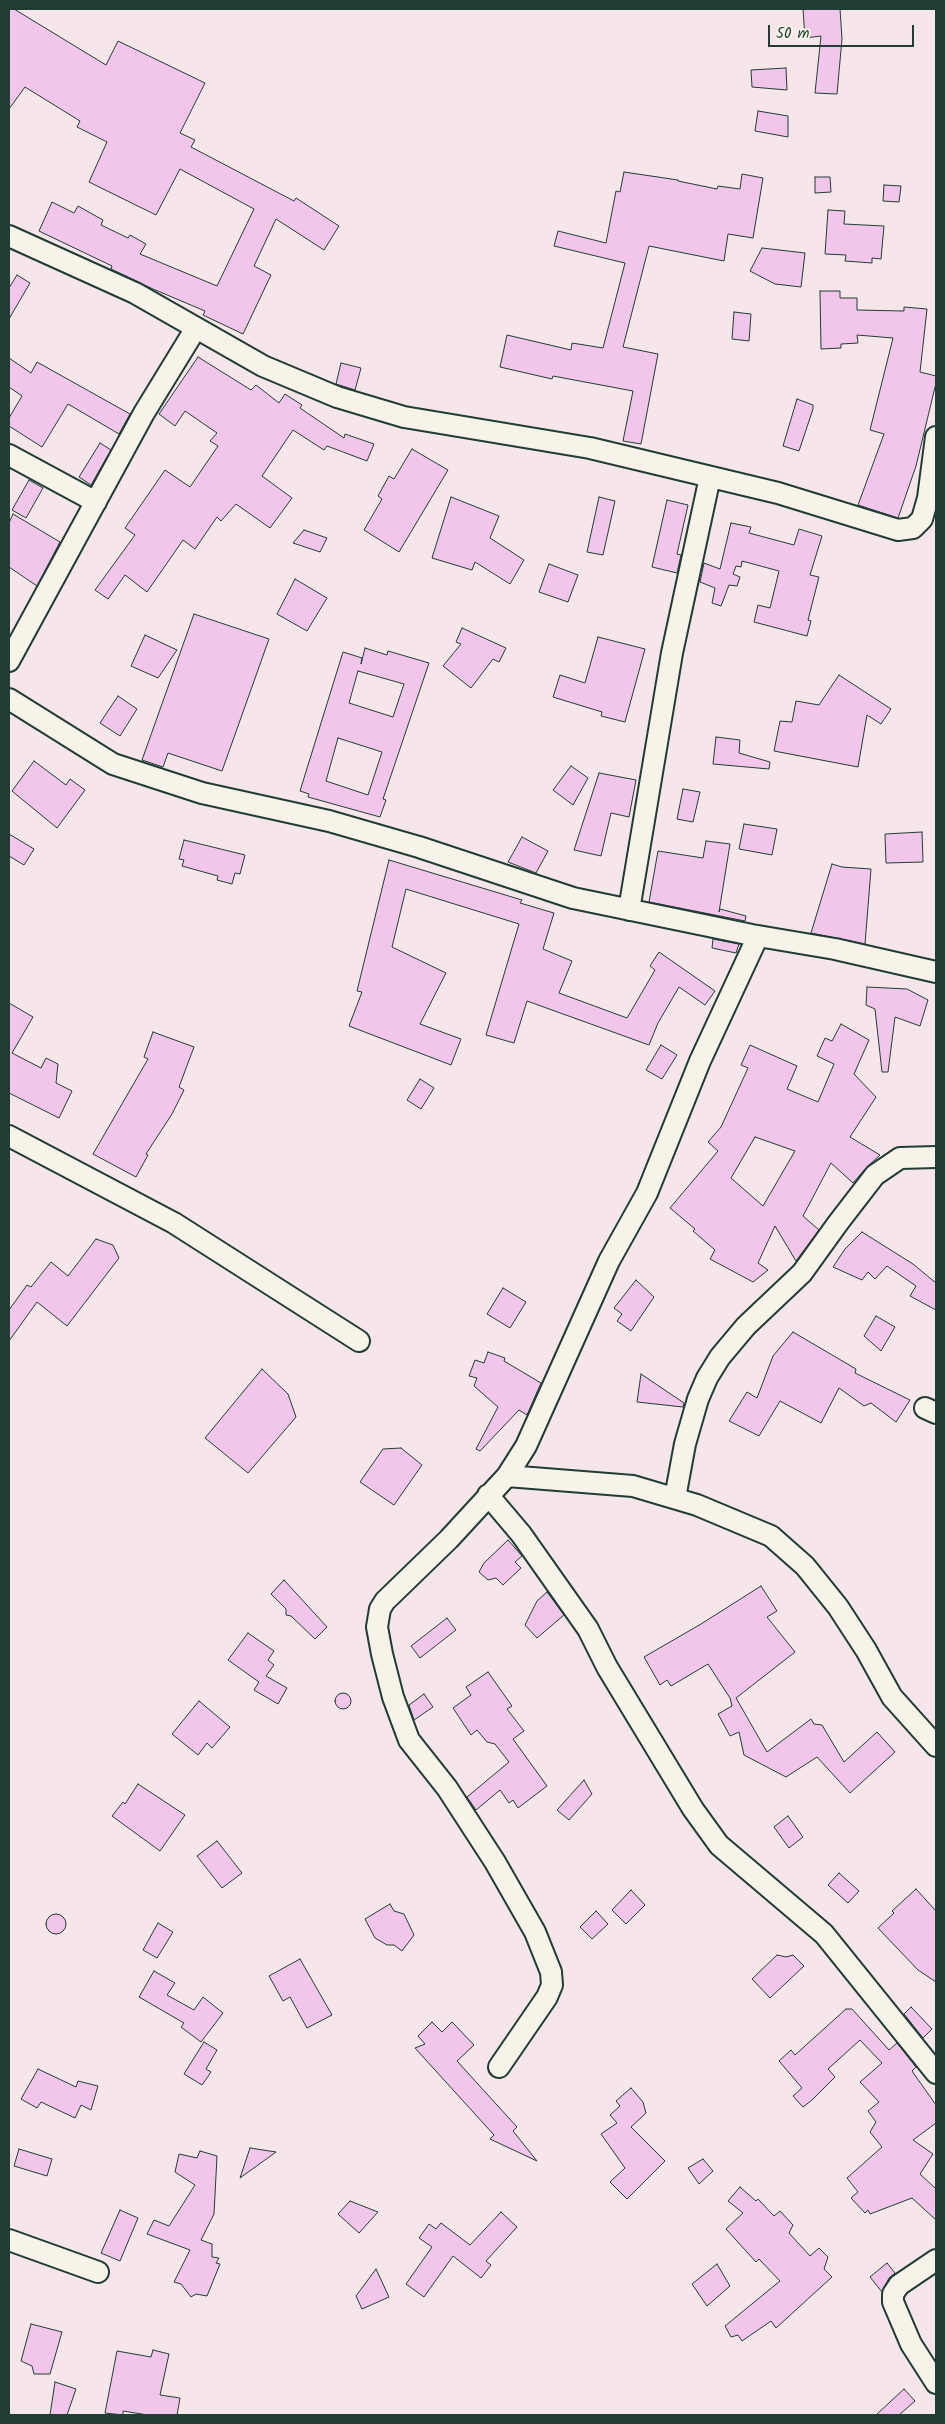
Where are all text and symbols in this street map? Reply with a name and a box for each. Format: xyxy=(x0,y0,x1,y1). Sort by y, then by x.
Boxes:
scale bar xyxy=(770,15,916,47)
text: 50 m xyxy=(776,22,810,46)

